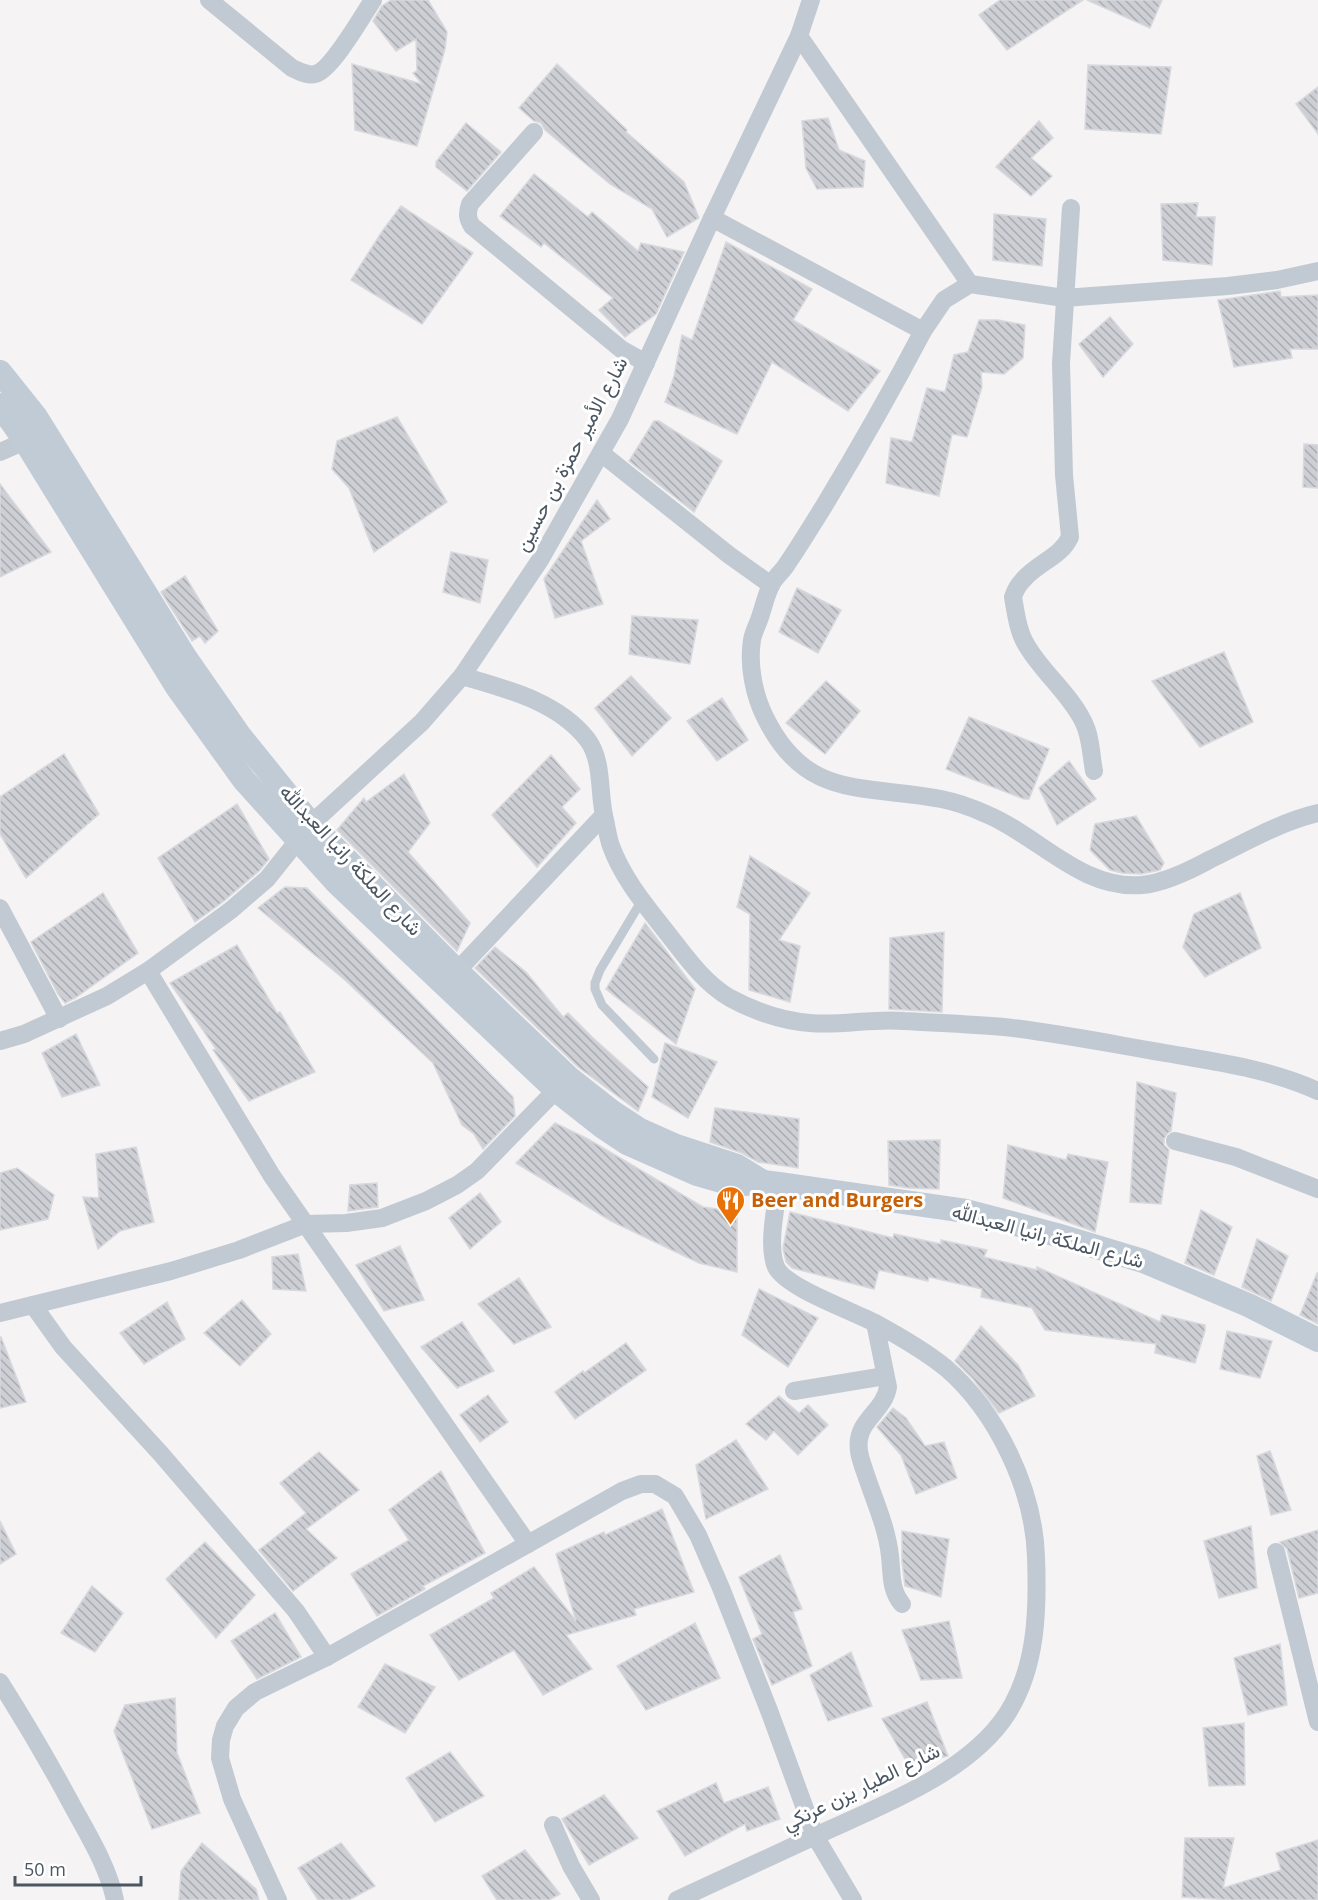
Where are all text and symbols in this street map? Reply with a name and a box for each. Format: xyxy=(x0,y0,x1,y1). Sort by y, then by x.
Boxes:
street label: شارع الأمير حمزة بن حسين xyxy=(508,352,634,556)
street label: شارع الملكة رانيا العبدالله xyxy=(273,778,429,942)
restaurant icon: Beer and Burgers xyxy=(714,1184,746,1226)
place label: Beer and Burgers xyxy=(751,1186,923,1213)
street label: شارع الملكة رانيا العبدالله xyxy=(949,1197,1147,1275)
street label: شارع الطيار يزن عرنكي xyxy=(777,1737,946,1840)
scale bar xyxy=(15,1849,141,1887)
text: 50 m xyxy=(24,1857,66,1881)

